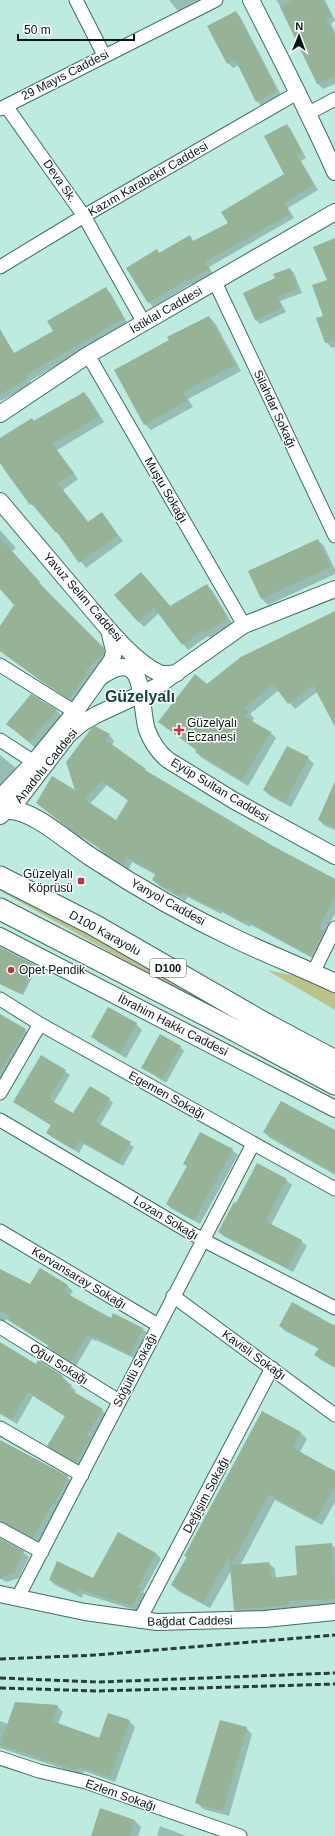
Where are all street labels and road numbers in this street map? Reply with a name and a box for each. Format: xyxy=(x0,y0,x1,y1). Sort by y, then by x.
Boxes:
street label: 29 Mayıs Caddesi xyxy=(19,47,111,103)
street label: Kazım Karabekir Caddesi xyxy=(86,139,210,219)
street label: Deva Sk. xyxy=(40,157,80,205)
street label: İstiklal Caddesi xyxy=(128,284,204,336)
street label: Silahdar Sokağı xyxy=(251,368,299,450)
street label: Muştu Sokağı xyxy=(142,455,190,525)
street label: Yavuz Selim Caddesi xyxy=(41,550,125,644)
street label: Anadolu Caddesi xyxy=(12,726,80,806)
street label: Eyüp Sultan Caddesi xyxy=(168,755,272,825)
street label: Yanyol Caddesi xyxy=(128,876,208,928)
street label: D100 Karayolu xyxy=(67,908,143,958)
road number: D100 xyxy=(150,959,186,977)
street label: İbrahim Hakkı Caddesi xyxy=(116,991,230,1059)
street label: Egemen Sokağı xyxy=(126,1068,208,1122)
street label: Lozan Sokağı xyxy=(131,1193,201,1243)
street label: Kervansaray Sokağı xyxy=(29,1244,129,1312)
street label: Kavisli Sokağı xyxy=(219,1327,289,1383)
street label: Söğütlü Sokağı xyxy=(110,1331,160,1409)
street label: Oğul Sokağı xyxy=(27,1341,91,1387)
street label: Değişim Sokağı xyxy=(180,1455,232,1535)
street label: Bağdat Caddesi xyxy=(147,1613,233,1629)
street label: Ezlem Sokağı xyxy=(84,1776,158,1814)

